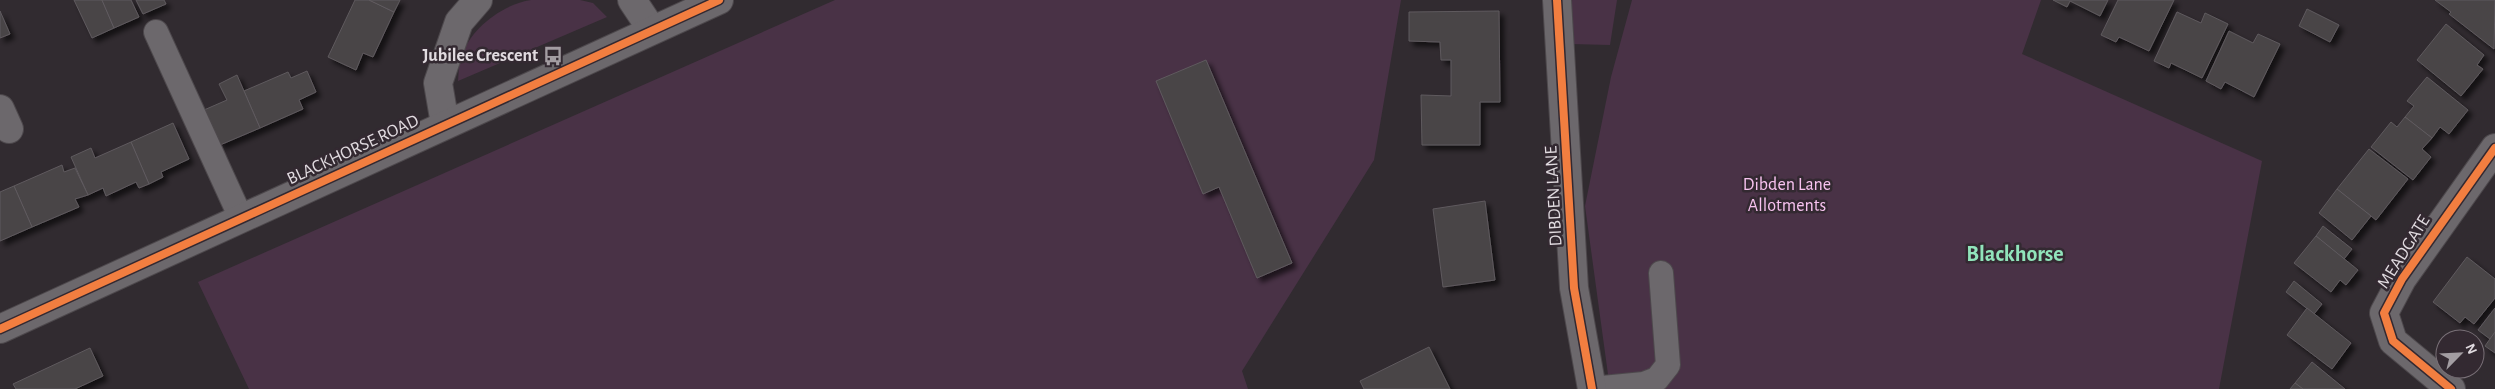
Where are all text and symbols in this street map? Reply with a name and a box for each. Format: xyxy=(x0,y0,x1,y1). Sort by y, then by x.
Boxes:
bus stop icon: Jubilee Crescent xyxy=(542,45,564,67)
place label: Jubilee Crescent xyxy=(422,47,538,65)
street label: BLACKHORSE ROAD xyxy=(284,112,422,188)
street label: DIBDEN LANE xyxy=(1542,145,1566,247)
park label: Dibden Lane Allotments xyxy=(1743,176,1831,215)
street label: MEADGATE xyxy=(2374,212,2434,292)
district label: Blackhorse xyxy=(1966,243,2064,265)
north arrow xyxy=(2435,329,2485,379)
text: N xyxy=(2463,342,2479,356)

